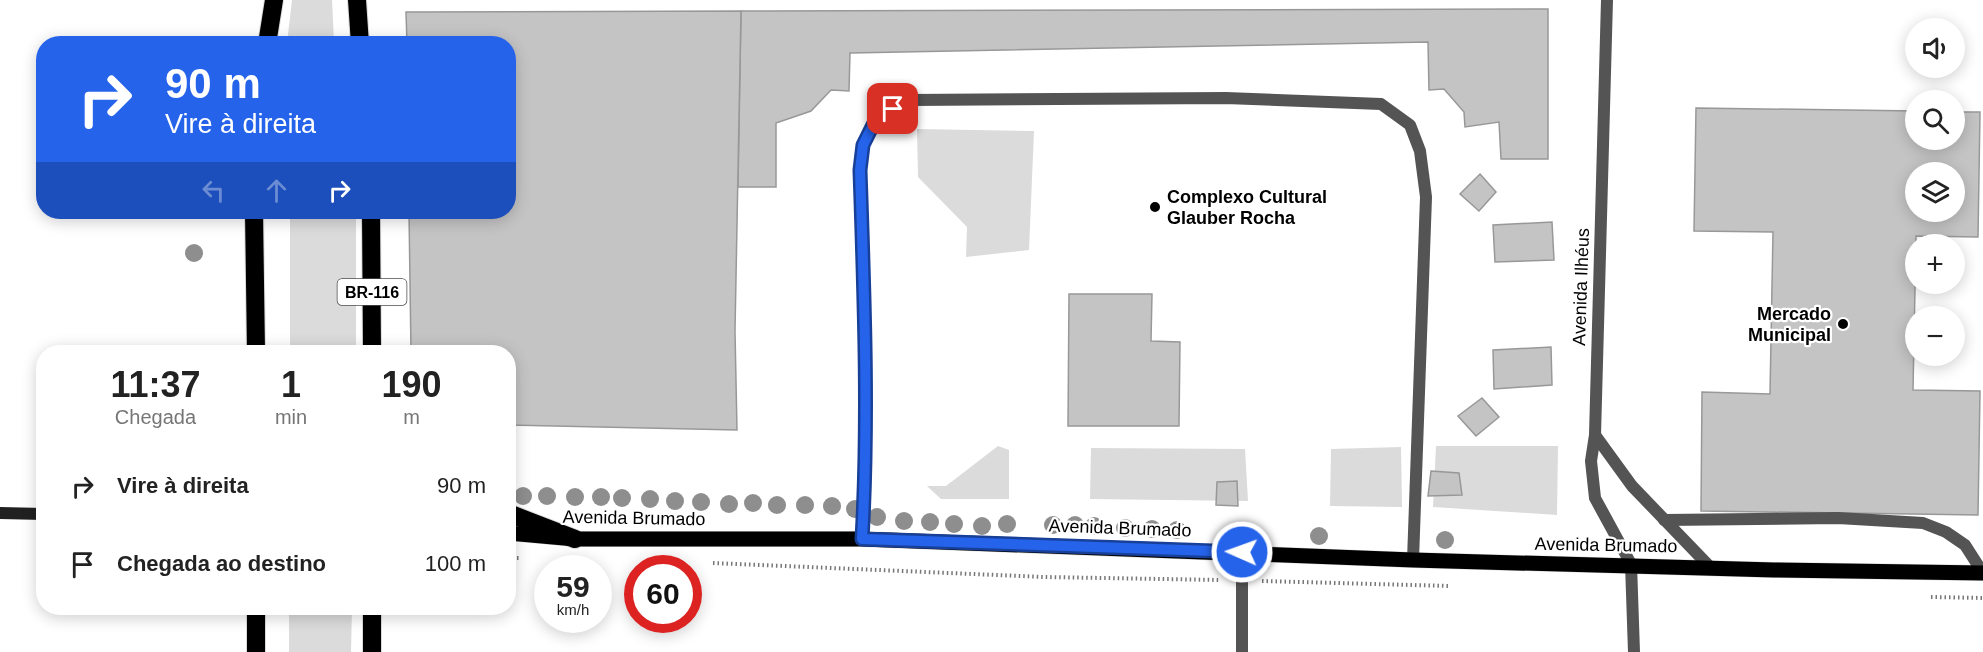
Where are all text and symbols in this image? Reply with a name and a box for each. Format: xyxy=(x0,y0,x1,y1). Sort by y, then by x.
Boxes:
map controls xyxy=(1905,18,1965,366)
button: sound xyxy=(1905,18,1965,78)
icon: right xyxy=(66,60,144,138)
text: 90 m xyxy=(165,60,261,107)
pin xyxy=(867,83,918,134)
button: search xyxy=(1905,90,1965,150)
icon: arrive xyxy=(876,92,909,125)
text: Vire à direita xyxy=(165,109,316,139)
button: layers xyxy=(1905,162,1965,222)
icon: left xyxy=(197,174,230,207)
icon: ahead xyxy=(260,174,293,207)
icon: right xyxy=(323,174,356,207)
place label: Complexo Cultural Glauber Rocha xyxy=(1167,187,1327,228)
marker: Complexo Cultural Glauber Rocha xyxy=(1148,200,1162,214)
street label: Avenida Ilhéus xyxy=(1569,228,1593,346)
button: + xyxy=(1905,234,1965,294)
road number: BR-116 xyxy=(338,279,406,305)
place label: Mercado Municipal xyxy=(1748,304,1831,345)
button: − xyxy=(1905,306,1965,366)
marker: Mercado Municipal xyxy=(1836,317,1850,331)
text: 11:37 xyxy=(110,364,200,405)
text: 1 xyxy=(281,364,301,405)
text: 190 xyxy=(382,364,442,405)
text: Chegada xyxy=(115,406,196,428)
text: min xyxy=(275,406,307,428)
text: m xyxy=(403,406,420,428)
icon: right xyxy=(66,470,99,503)
text: Vire à direita xyxy=(117,473,249,498)
text: 90 m xyxy=(437,473,486,498)
street label: Avenida Brumado xyxy=(562,507,706,529)
street label: Avenida Brumado xyxy=(1048,516,1192,540)
position arrow xyxy=(1210,520,1274,584)
street label: Avenida Brumado xyxy=(1534,534,1678,556)
icon: arrive xyxy=(66,548,99,581)
text: Chegada ao destino xyxy=(117,551,326,576)
text: 100 m xyxy=(425,551,486,576)
speed limit sign: 60 xyxy=(624,555,702,633)
text: 59 xyxy=(556,570,590,603)
text: km/h xyxy=(557,601,589,618)

